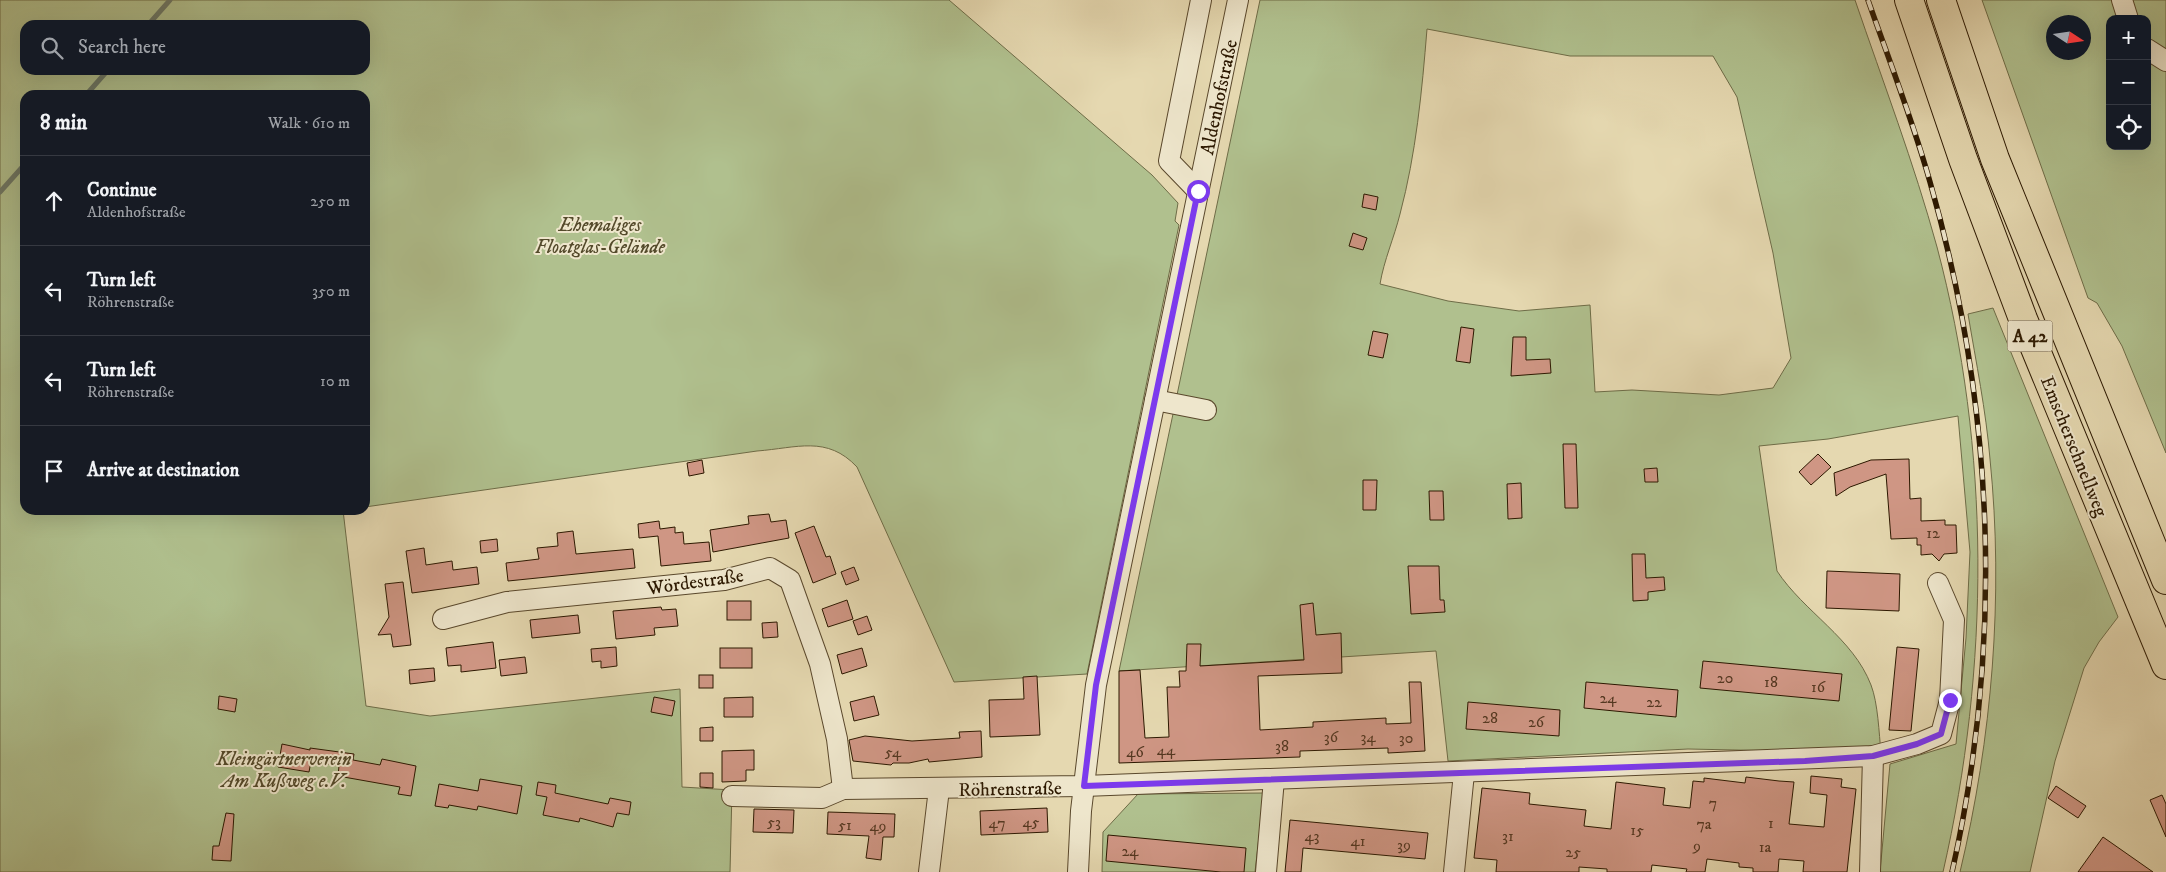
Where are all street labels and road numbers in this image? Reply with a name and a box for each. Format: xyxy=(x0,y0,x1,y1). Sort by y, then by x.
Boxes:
street label: Aldenhofstraße xyxy=(1196,38,1243,157)
road number: A 42 xyxy=(2008,321,2052,352)
street label: Emscherschnellweg xyxy=(2035,373,2113,521)
street label: Wördestraße xyxy=(644,564,745,601)
street label: Röhrenstraße xyxy=(958,777,1062,802)

